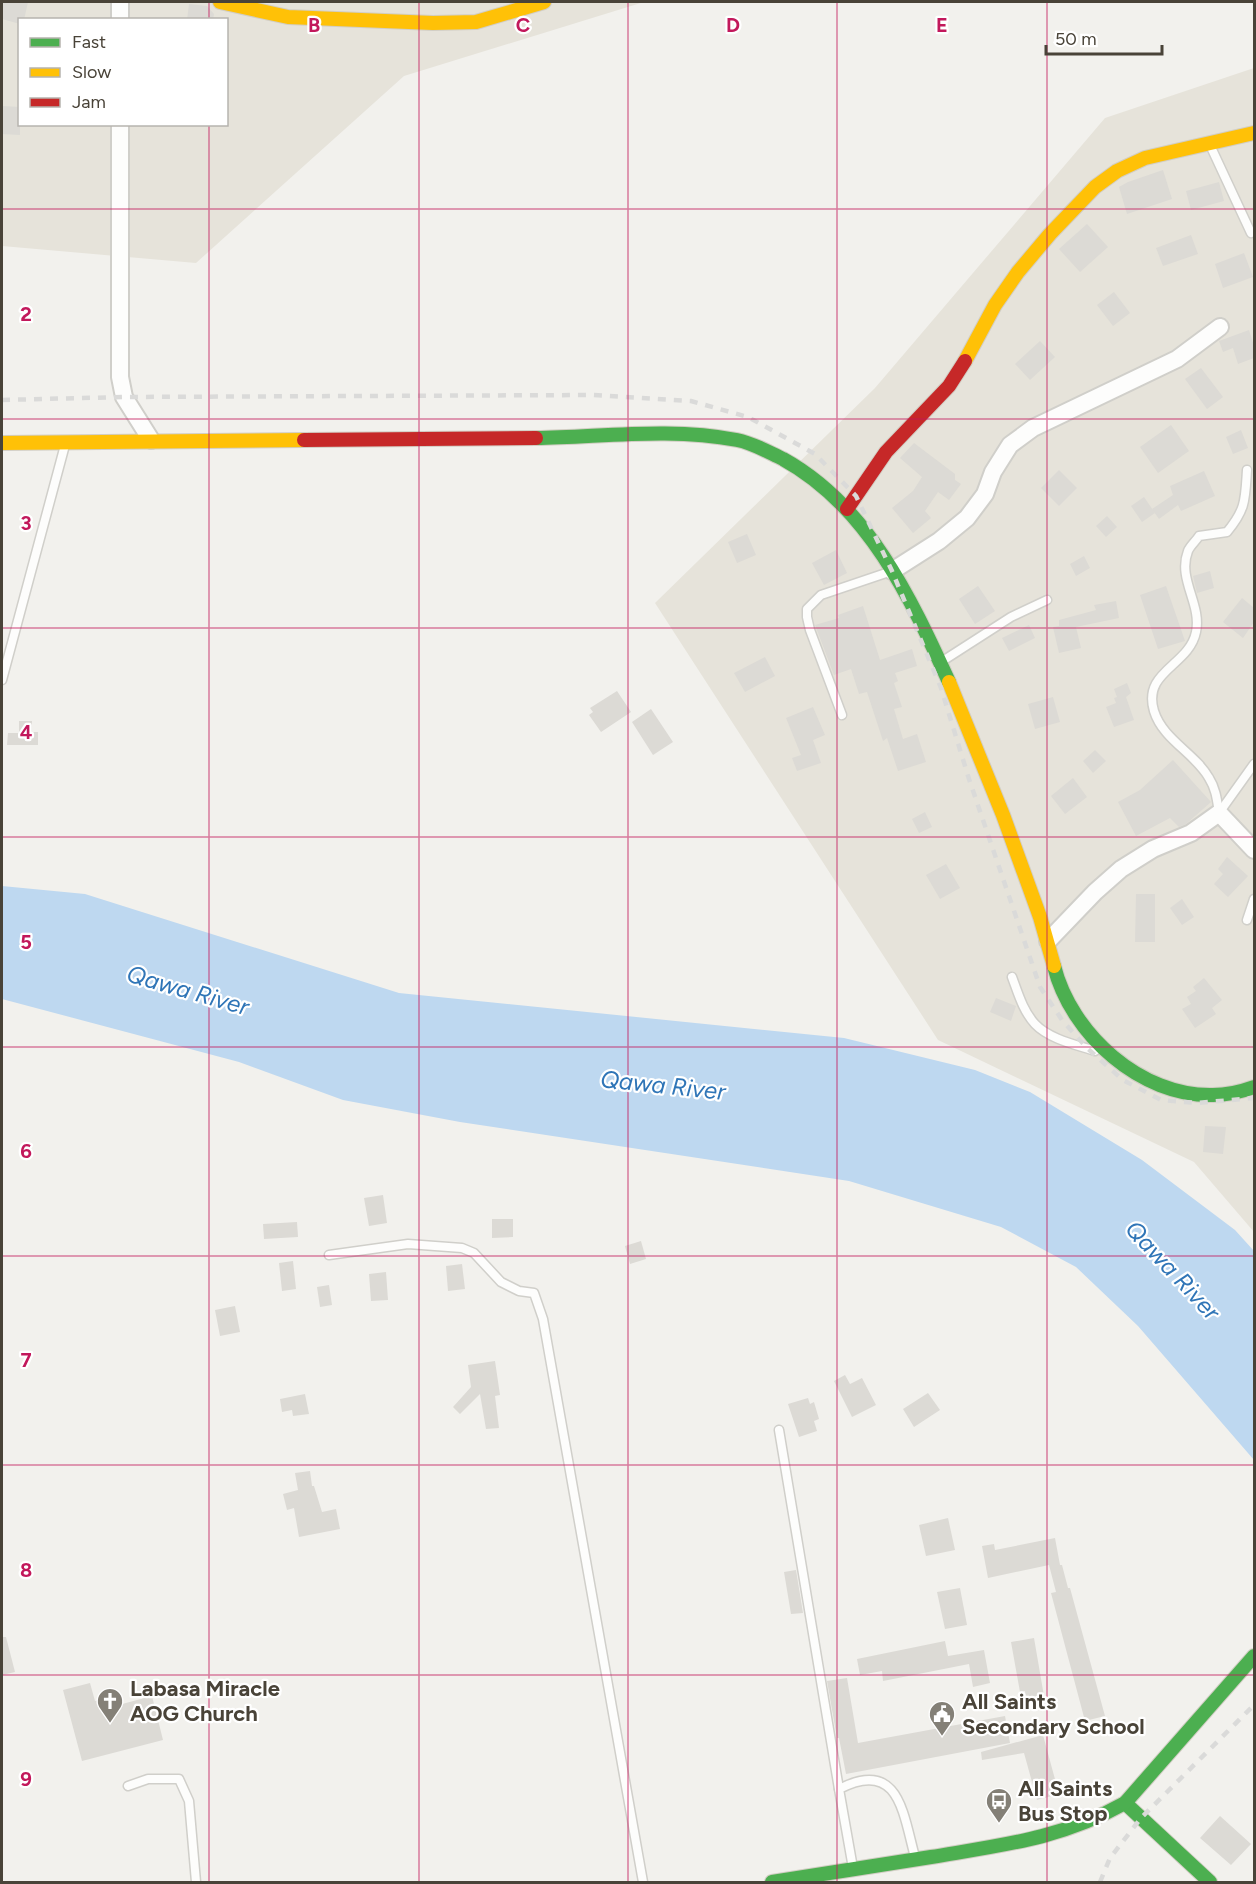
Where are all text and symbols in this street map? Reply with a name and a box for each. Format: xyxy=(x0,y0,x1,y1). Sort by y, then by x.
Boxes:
text: B xyxy=(308,13,320,37)
text: C xyxy=(516,13,530,37)
text: D xyxy=(726,13,740,37)
text: E xyxy=(936,13,948,37)
legend xyxy=(18,18,228,126)
scale bar xyxy=(1046,18,1162,56)
text: 50 m xyxy=(1055,28,1097,50)
text: Fast xyxy=(72,31,106,53)
text: Slow xyxy=(72,61,111,83)
text: Jam xyxy=(72,91,106,113)
text: 2 xyxy=(20,302,32,326)
text: 3 xyxy=(20,511,32,535)
text: 4 xyxy=(20,720,33,744)
text: 5 xyxy=(20,930,32,954)
water label: Qawa River xyxy=(124,959,253,1021)
water label: Qawa River xyxy=(599,1064,728,1106)
text: 6 xyxy=(20,1139,32,1163)
water label: Qawa River xyxy=(1120,1214,1227,1326)
text: 7 xyxy=(20,1348,32,1372)
text: 8 xyxy=(20,1558,32,1582)
place label: Labasa Miracle AOG Church xyxy=(130,1675,280,1727)
church icon: Labasa Miracle AOG Church xyxy=(95,1686,125,1724)
place label: All Saints Secondary School xyxy=(962,1688,1145,1740)
public building icon: All Saints Secondary School xyxy=(927,1699,957,1737)
text: 9 xyxy=(20,1767,32,1791)
place label: All Saints Bus Stop xyxy=(1018,1775,1112,1827)
bus stop icon: All Saints Bus Stop xyxy=(984,1786,1014,1824)

